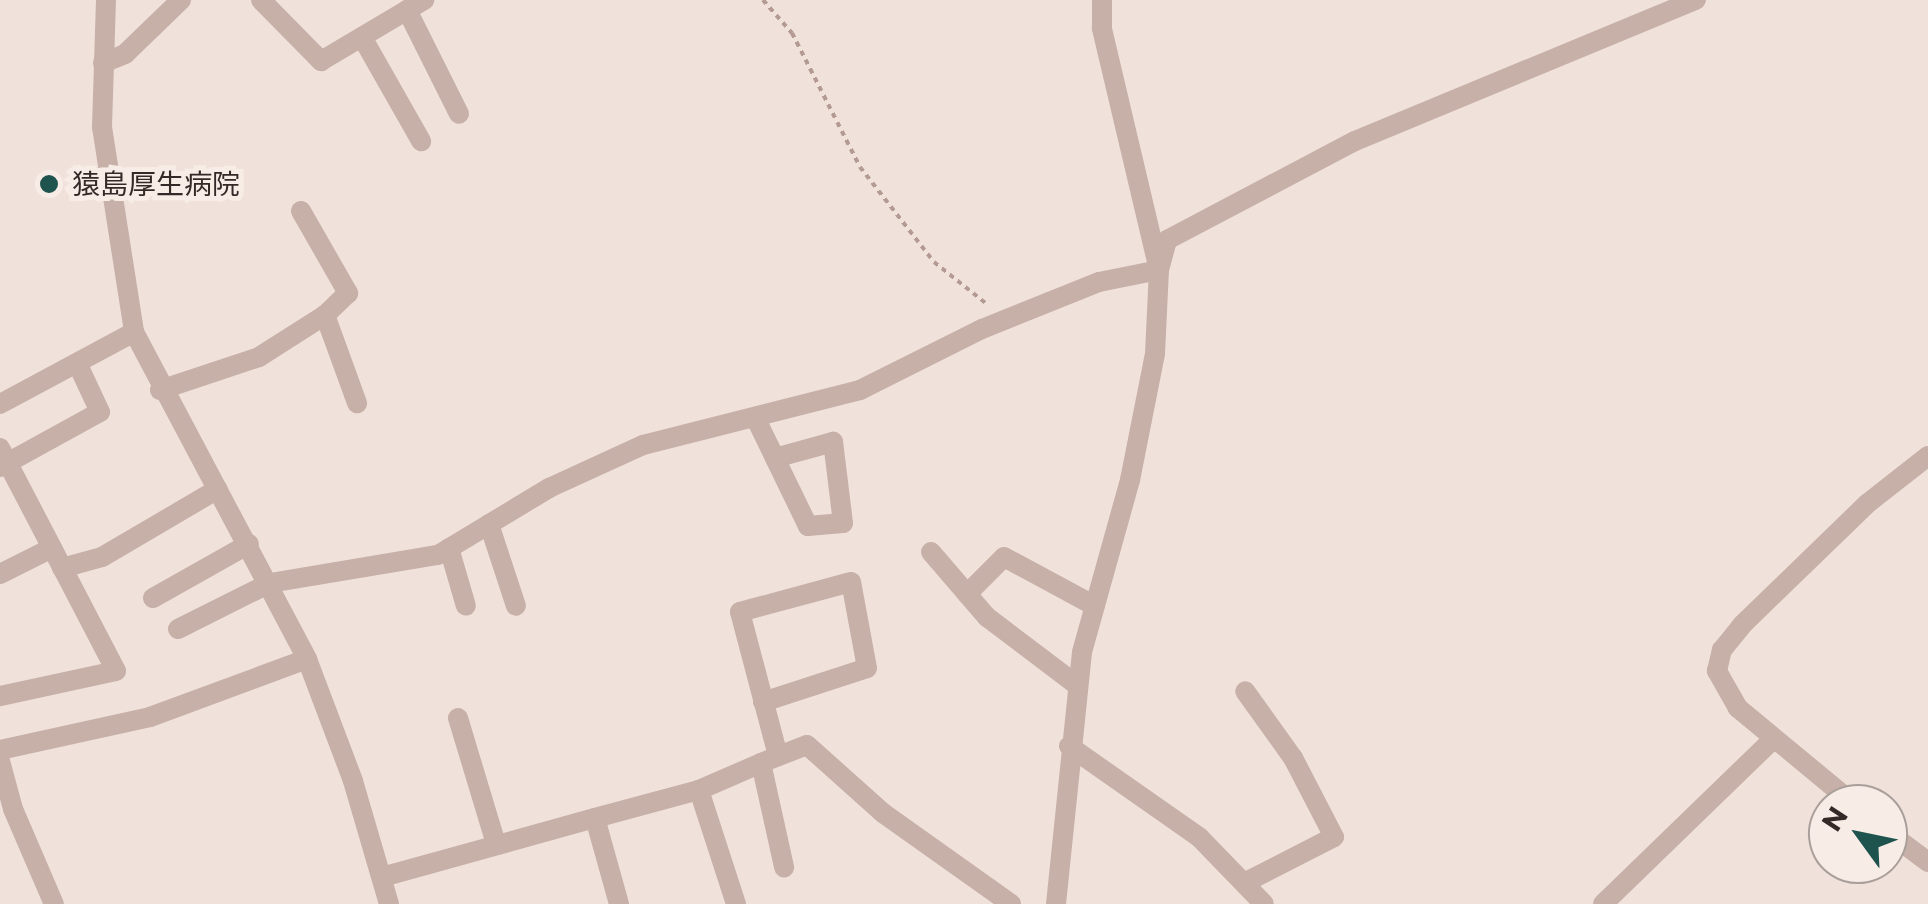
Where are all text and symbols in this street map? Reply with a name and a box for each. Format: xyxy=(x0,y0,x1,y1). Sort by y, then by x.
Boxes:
place label: 猿島厚生病院 xyxy=(72,167,240,201)
marker: 猿島厚生病院 xyxy=(36,171,62,197)
north arrow xyxy=(1808,784,1908,884)
text: N xyxy=(1814,800,1855,837)

